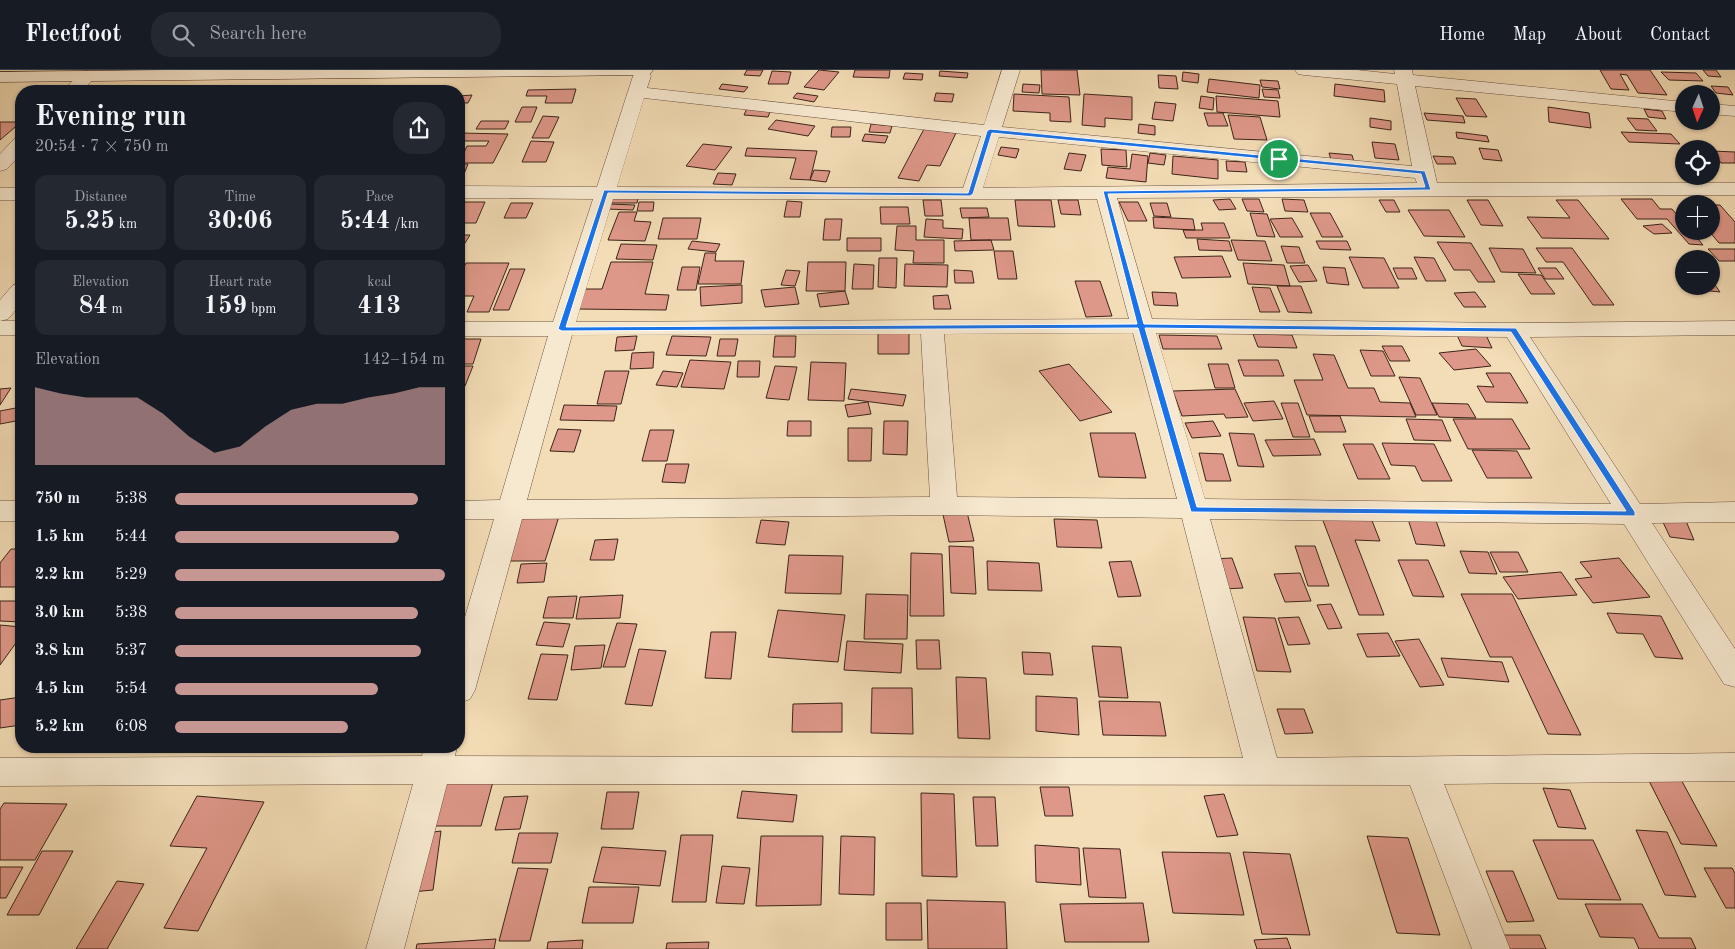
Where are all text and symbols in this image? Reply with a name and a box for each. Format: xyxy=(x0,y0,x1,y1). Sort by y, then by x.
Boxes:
search box xyxy=(151,12,501,57)
icon: search xyxy=(169,21,197,49)
text: Fleetfoot xyxy=(25,23,121,47)
text: Search here xyxy=(209,25,306,44)
text: Home xyxy=(1439,26,1485,44)
text: Map xyxy=(1513,26,1546,44)
text: About xyxy=(1574,26,1622,44)
text: Contact xyxy=(1650,26,1710,44)
north arrow xyxy=(1675,85,1720,130)
map controls xyxy=(1675,85,1720,295)
button: share xyxy=(393,102,445,154)
text: Evening run xyxy=(35,104,187,132)
pin xyxy=(1258,138,1300,180)
text: 20:54 · 7 × 750 m xyxy=(35,139,168,155)
button: locate xyxy=(1675,140,1720,185)
icon: arrive xyxy=(1265,145,1293,173)
text: Distance xyxy=(74,190,127,204)
text: Time xyxy=(224,190,256,204)
text: Pace xyxy=(365,190,394,204)
button: + xyxy=(1675,195,1720,240)
text: 5.25 xyxy=(64,209,115,234)
text: 30:06 xyxy=(207,209,273,234)
text: 5:44 xyxy=(340,209,390,234)
text: km xyxy=(115,217,137,231)
text: /km xyxy=(390,217,419,231)
button: − xyxy=(1675,250,1720,295)
text: Elevation xyxy=(72,275,129,289)
text: Heart rate xyxy=(209,275,271,289)
text: kcal xyxy=(367,275,391,289)
text: 84 xyxy=(79,294,108,319)
text: 159 xyxy=(204,294,247,319)
text: 413 xyxy=(358,294,401,319)
text: m xyxy=(108,302,123,316)
text: bpm xyxy=(247,302,276,316)
text: Elevation xyxy=(35,352,100,368)
text: 142–154 m xyxy=(362,352,445,368)
text: 750 m xyxy=(35,491,80,507)
text: 5:38 xyxy=(115,491,147,507)
text: 1.5 km xyxy=(35,529,84,545)
text: 5:44 xyxy=(115,529,147,545)
text: 2.2 km xyxy=(35,567,84,583)
text: 5:29 xyxy=(115,567,147,583)
text: 3.0 km xyxy=(35,605,84,621)
text: 5:38 xyxy=(115,605,147,621)
text: 3.8 km xyxy=(35,643,84,659)
text: 5:37 xyxy=(115,643,147,659)
text: 4.5 km xyxy=(35,681,84,697)
text: 5:54 xyxy=(115,681,147,697)
text: 5.2 km xyxy=(35,719,84,735)
text: 6:08 xyxy=(115,719,147,735)

